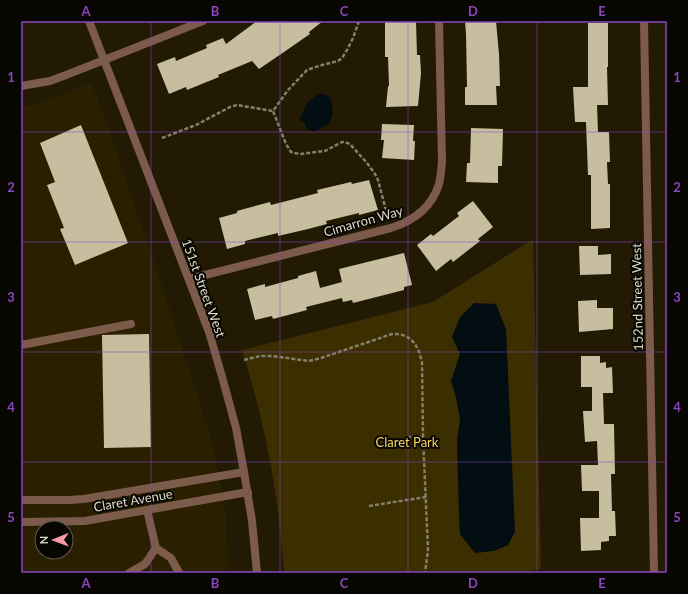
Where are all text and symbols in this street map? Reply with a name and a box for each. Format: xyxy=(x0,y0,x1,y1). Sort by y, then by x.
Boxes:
text: A xyxy=(80,3,91,19)
text: B xyxy=(211,3,220,19)
text: C xyxy=(340,3,349,19)
text: D xyxy=(468,3,478,19)
text: E xyxy=(598,3,606,19)
text: 1 xyxy=(7,69,15,85)
text: 1 xyxy=(673,69,681,85)
text: 2 xyxy=(7,179,15,195)
text: 2 xyxy=(673,179,681,195)
street label: Cimarron Way xyxy=(322,202,405,240)
street label: 151st Street West xyxy=(179,237,229,340)
street label: 152nd Street West xyxy=(628,243,646,351)
text: 3 xyxy=(7,289,15,305)
text: 3 xyxy=(673,289,681,305)
text: 4 xyxy=(7,399,15,415)
text: 4 xyxy=(673,399,681,415)
park label: Claret Park xyxy=(376,434,439,450)
street label: Claret Avenue xyxy=(92,485,174,515)
text: 5 xyxy=(7,509,15,525)
text: 5 xyxy=(673,509,681,525)
north arrow xyxy=(34,520,74,560)
text: N xyxy=(37,536,50,545)
text: A xyxy=(80,575,91,591)
text: B xyxy=(211,575,220,591)
text: C xyxy=(340,575,349,591)
text: D xyxy=(468,575,478,591)
text: E xyxy=(598,575,606,591)

